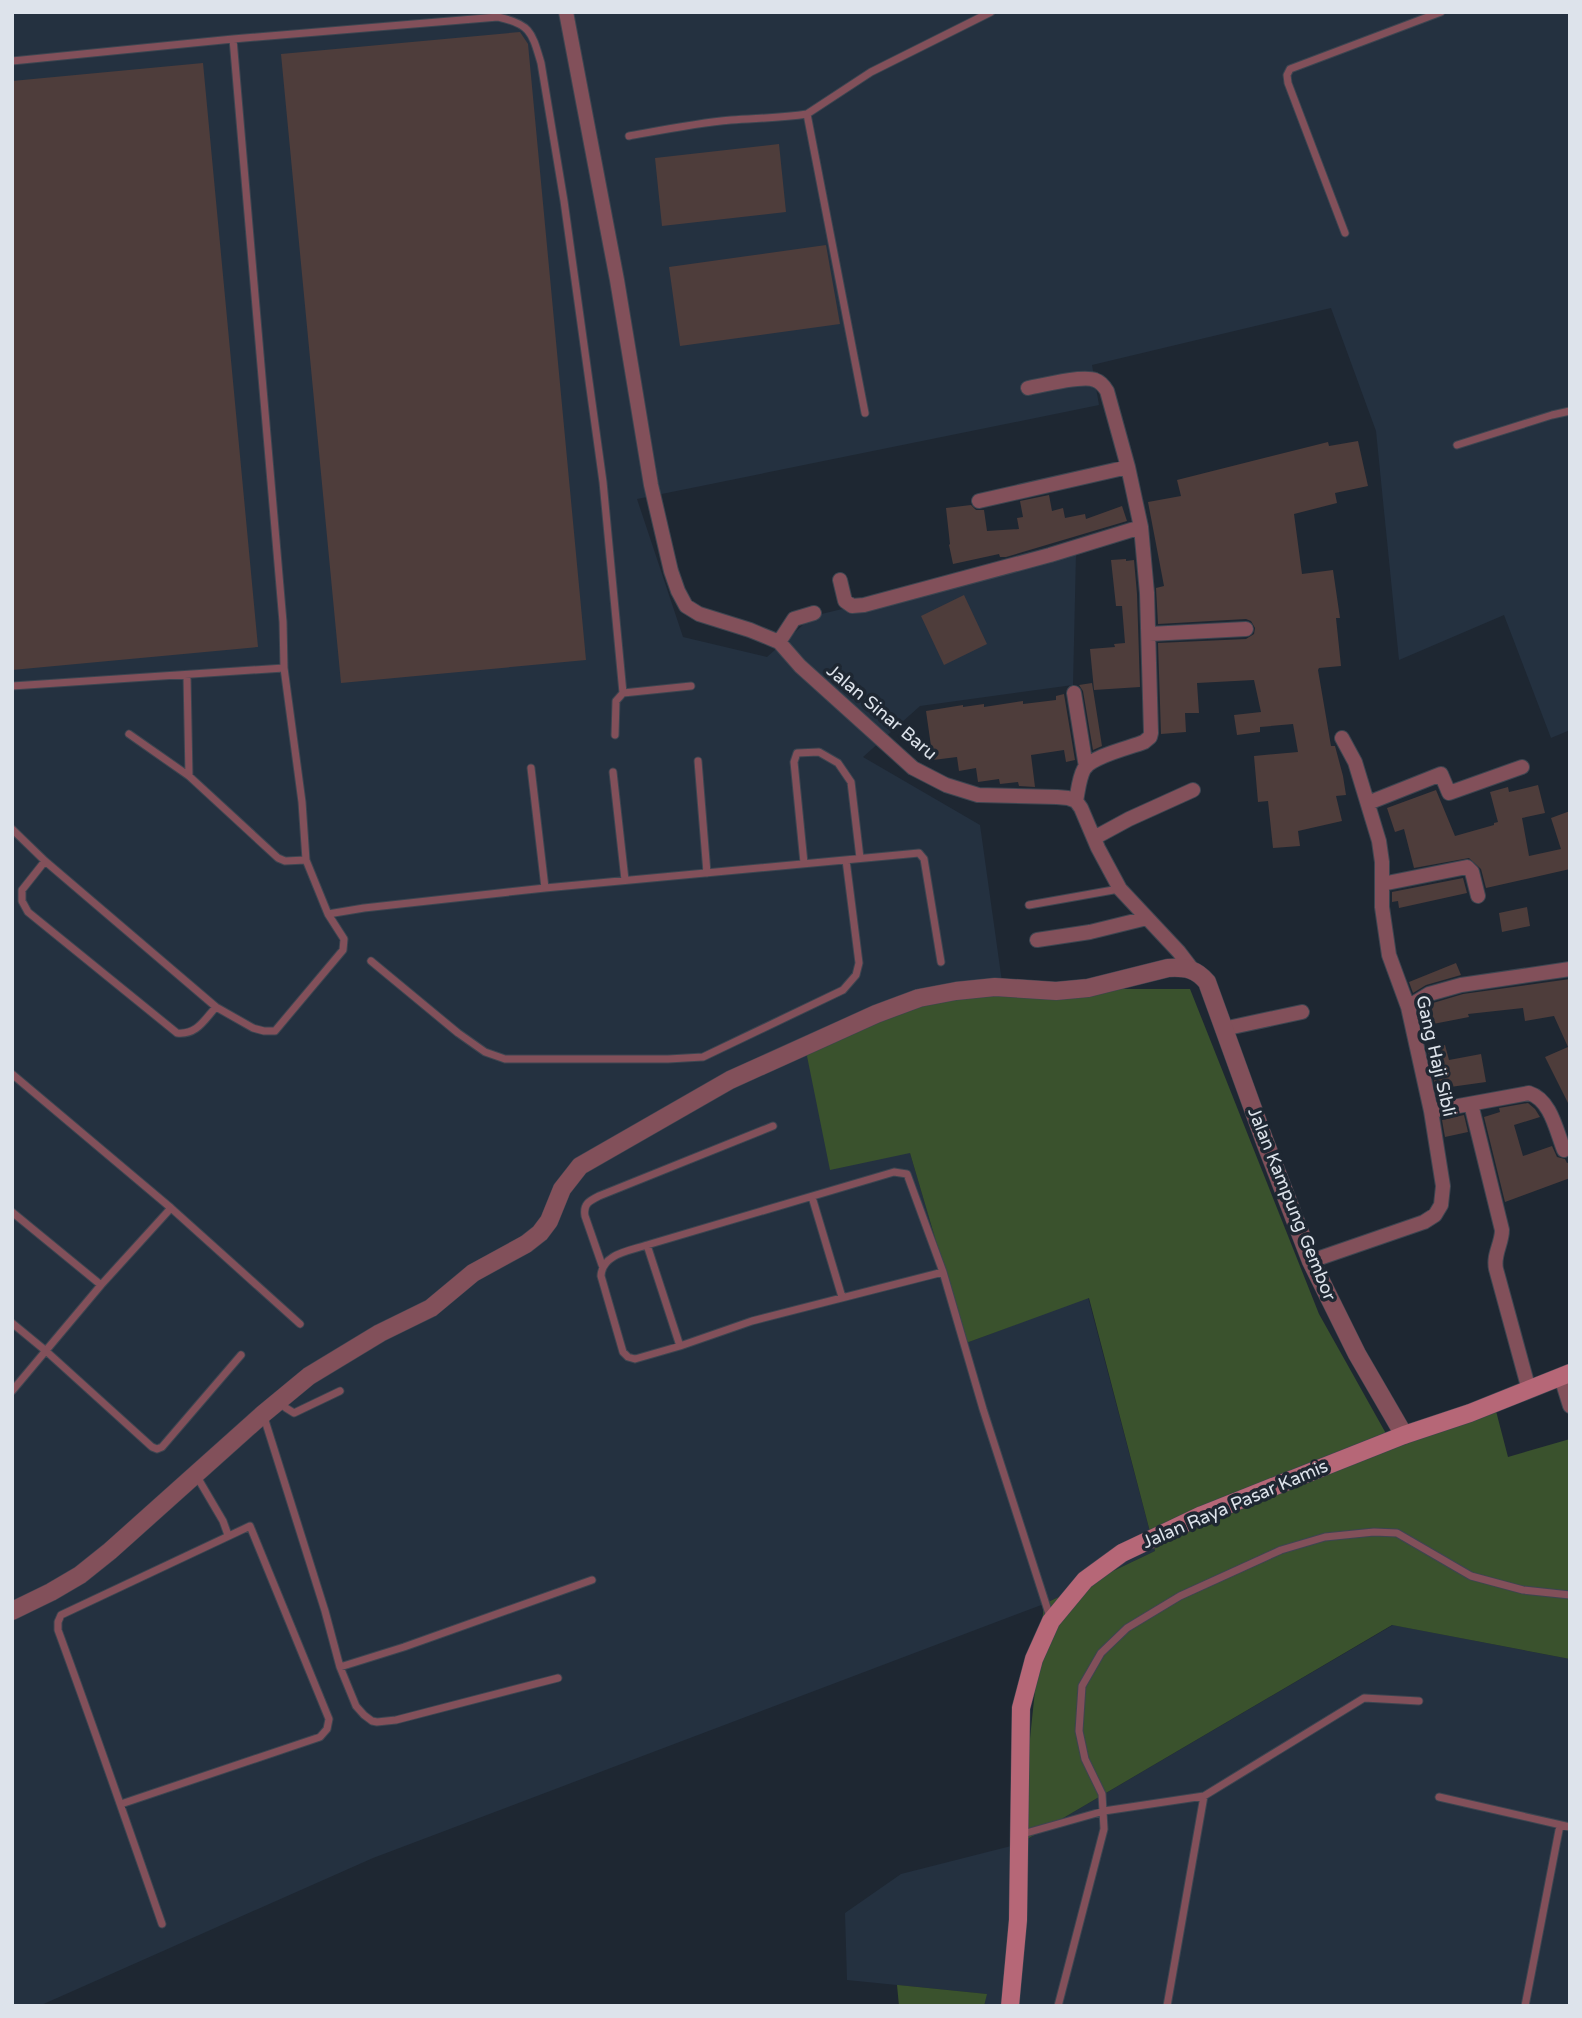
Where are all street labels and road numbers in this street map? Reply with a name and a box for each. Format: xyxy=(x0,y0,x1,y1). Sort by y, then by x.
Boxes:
street label: Jalan Sinar Baru xyxy=(822,659,942,765)
street label: Gang Haji Sibli xyxy=(1411,993,1461,1119)
street label: Jalan Kampung Gembor xyxy=(1243,1104,1341,1304)
street label: Jalan Raya Pasar Kamis xyxy=(1139,1455,1331,1553)

